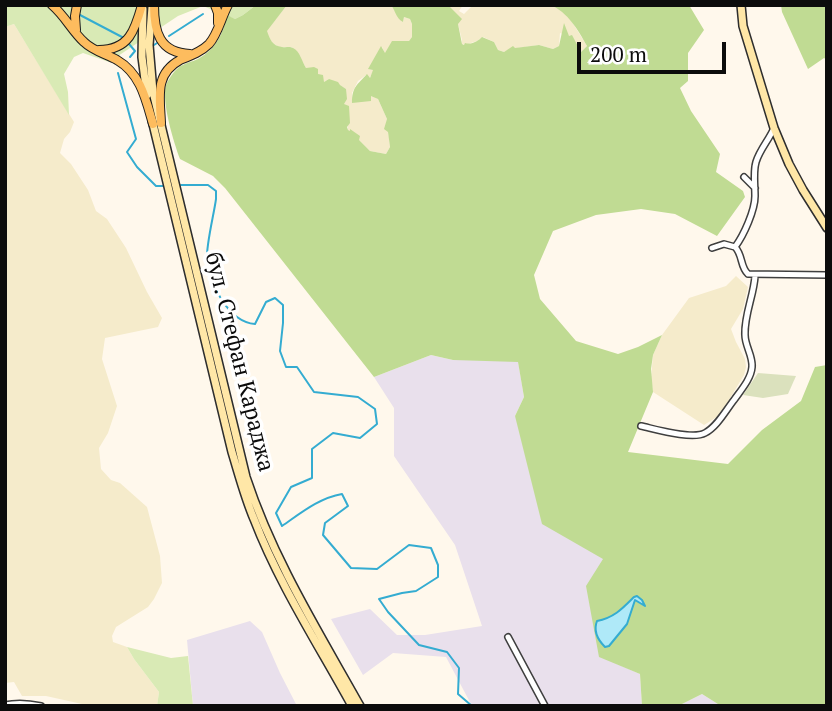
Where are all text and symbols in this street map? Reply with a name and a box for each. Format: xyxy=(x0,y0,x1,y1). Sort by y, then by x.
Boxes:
scale bar xyxy=(580,28,729,72)
text: 200 m xyxy=(590,40,647,68)
street label: бул. Стефан Караджа xyxy=(198,249,280,475)

